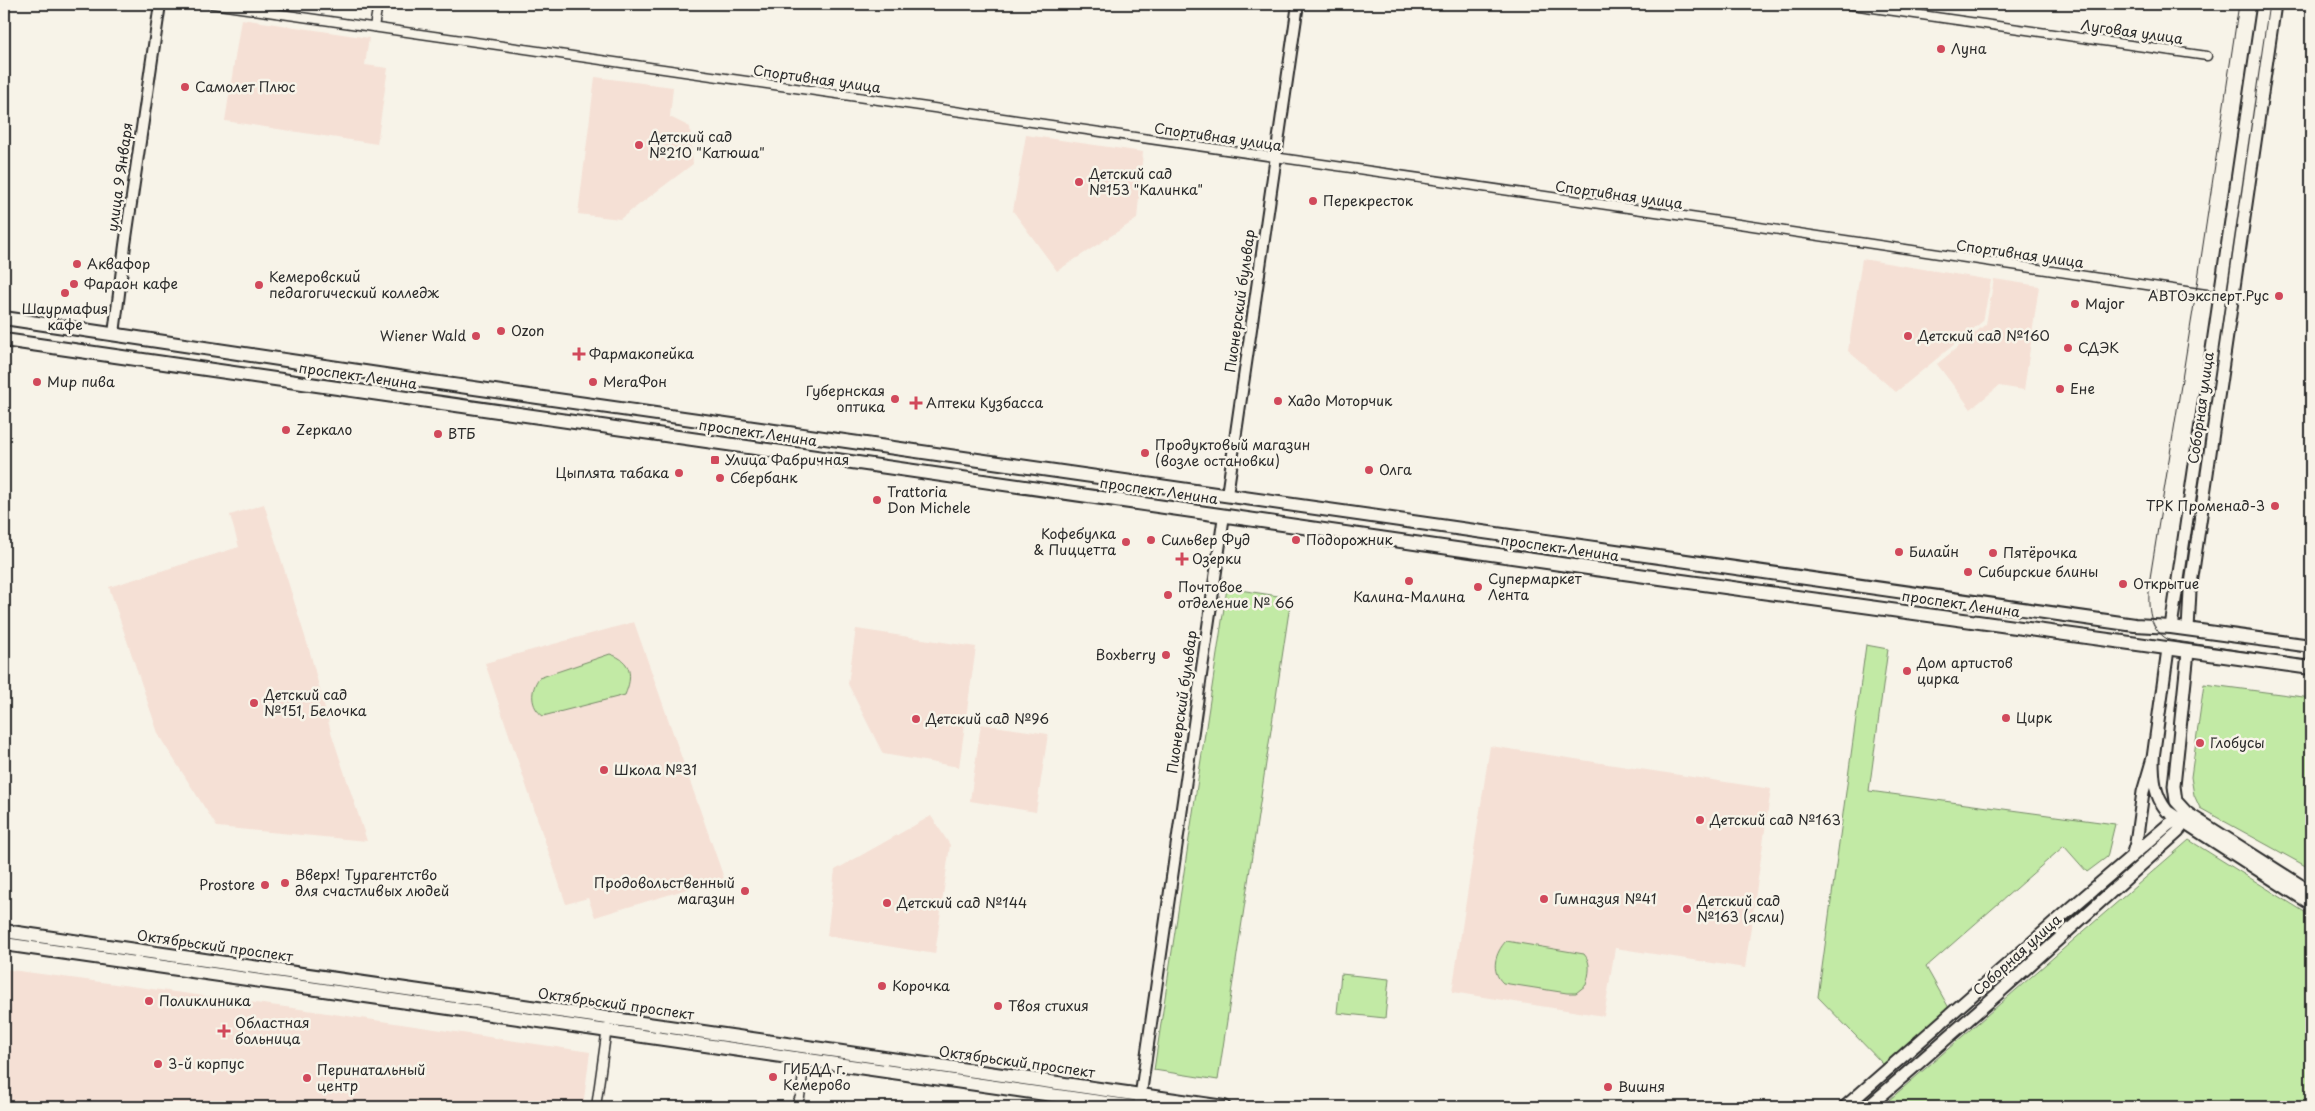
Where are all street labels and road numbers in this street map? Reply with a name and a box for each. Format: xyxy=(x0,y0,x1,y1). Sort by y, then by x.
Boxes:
street label: Луговая улица xyxy=(2080,14,2185,49)
street label: Спортивная улица xyxy=(752,59,882,98)
street label: Спортивная улица xyxy=(1153,117,1283,156)
street label: улица 9 Января xyxy=(101,121,138,233)
street label: Спортивная улица xyxy=(1554,175,1684,214)
street label: Пионерский бульвар xyxy=(1219,228,1260,374)
street label: Спортивная улица xyxy=(1955,234,2085,273)
street label: Соборная улица xyxy=(2182,350,2219,465)
street label: проспект Ленина xyxy=(298,357,419,394)
street label: проспект Ленина xyxy=(698,414,819,451)
street label: проспект Ленина xyxy=(1099,472,1220,509)
street label: проспект Ленина xyxy=(1500,529,1621,566)
street label: проспект Ленина xyxy=(1901,585,2022,622)
street label: Пионерский бульвар xyxy=(1161,629,1202,775)
street label: Соборная улица xyxy=(1968,909,2066,1000)
street label: Октябрьский проспект xyxy=(136,924,295,967)
street label: Октябрьский проспект xyxy=(537,982,696,1025)
street label: Октябрьский проспект xyxy=(938,1040,1097,1083)

